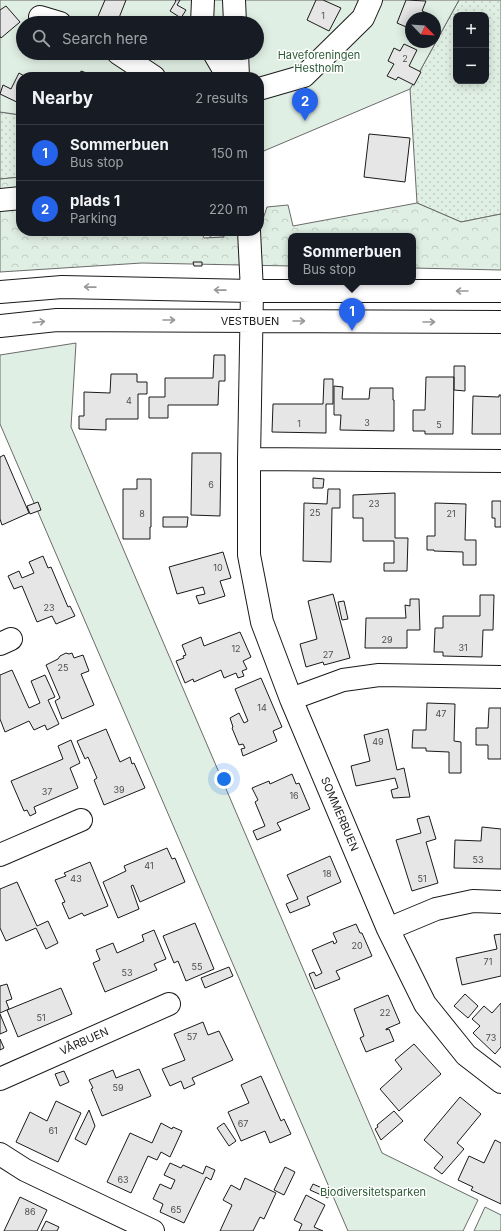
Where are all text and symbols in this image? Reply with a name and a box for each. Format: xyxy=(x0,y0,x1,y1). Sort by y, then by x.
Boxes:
house number: 1 xyxy=(321,10,325,21)
north arrow xyxy=(405,12,441,48)
map controls xyxy=(453,12,489,84)
button: + xyxy=(453,12,489,48)
search box xyxy=(16,16,264,60)
icon: search xyxy=(30,27,52,49)
text: Search here xyxy=(62,29,148,48)
park label: Haveforeningen Hestholm xyxy=(278,48,360,75)
button: − xyxy=(453,48,489,84)
house number: 2 xyxy=(402,53,408,64)
text: Nearby xyxy=(32,88,93,108)
pin: 2 xyxy=(292,88,318,121)
text: 2 results xyxy=(195,90,248,106)
text: Sommerbuen xyxy=(70,135,169,154)
text: 1 xyxy=(42,145,48,161)
text: 150 m xyxy=(212,145,248,161)
text: Bus stop xyxy=(70,154,123,170)
text: plads 1 xyxy=(70,191,120,210)
text: 2 xyxy=(41,201,49,217)
text: 220 m xyxy=(209,201,248,217)
text: Parking xyxy=(70,210,117,226)
popup xyxy=(288,233,416,285)
text: Sommerbuen xyxy=(303,242,401,261)
text: Bus stop xyxy=(303,261,356,277)
one-way arrow xyxy=(84,283,97,291)
one-way arrow xyxy=(214,286,227,294)
one-way arrow xyxy=(456,287,469,295)
pin: 1 xyxy=(339,298,365,331)
street label: VESTBUEN xyxy=(221,314,279,328)
one-way arrow xyxy=(162,316,175,324)
one-way arrow xyxy=(292,317,305,325)
one-way arrow xyxy=(32,318,45,326)
one-way arrow xyxy=(422,318,435,326)
house number: 4 xyxy=(126,395,132,406)
house number: 3 xyxy=(364,417,370,428)
house number: 1 xyxy=(297,418,301,429)
house number: 5 xyxy=(436,419,442,430)
house number: 6 xyxy=(208,479,214,490)
house number: 23 xyxy=(368,498,380,509)
house number: 25 xyxy=(310,507,320,518)
house number: 8 xyxy=(139,508,145,519)
house number: 21 xyxy=(446,508,456,519)
house number: 10 xyxy=(213,562,223,573)
house number: 23 xyxy=(43,602,55,613)
house number: 29 xyxy=(381,634,393,645)
house number: 31 xyxy=(458,642,468,653)
house number: 12 xyxy=(231,643,241,654)
house number: 27 xyxy=(323,649,333,660)
house number: 25 xyxy=(58,662,68,673)
house number: 14 xyxy=(257,702,267,713)
house number: 47 xyxy=(436,708,446,719)
house number: 49 xyxy=(372,736,384,747)
your location xyxy=(214,769,234,789)
street label: SOMMERBUEN xyxy=(318,775,362,853)
house number: 39 xyxy=(113,784,125,795)
house number: 37 xyxy=(42,786,52,797)
house number: 16 xyxy=(289,790,299,801)
house number: 53 xyxy=(472,854,484,865)
house number: 41 xyxy=(144,860,154,871)
house number: 18 xyxy=(322,868,332,879)
house number: 43 xyxy=(70,873,82,884)
house number: 51 xyxy=(417,873,427,884)
house number: 20 xyxy=(351,940,363,951)
house number: 71 xyxy=(484,956,492,967)
house number: 55 xyxy=(192,961,202,972)
house number: 53 xyxy=(121,967,133,978)
house number: 22 xyxy=(380,1007,390,1018)
house number: 51 xyxy=(36,1012,46,1023)
street label: VÅRBUEN xyxy=(57,1024,111,1058)
house number: 57 xyxy=(187,1031,197,1042)
house number: 73 xyxy=(486,1032,497,1043)
house number: 59 xyxy=(112,1082,124,1093)
house number: 67 xyxy=(238,1118,248,1129)
house number: 61 xyxy=(48,1125,58,1136)
house number: 63 xyxy=(117,1174,129,1185)
park label: Biodiversitetsparken xyxy=(320,1185,426,1199)
house number: 65 xyxy=(170,1204,182,1215)
house number: 86 xyxy=(24,1206,36,1217)

